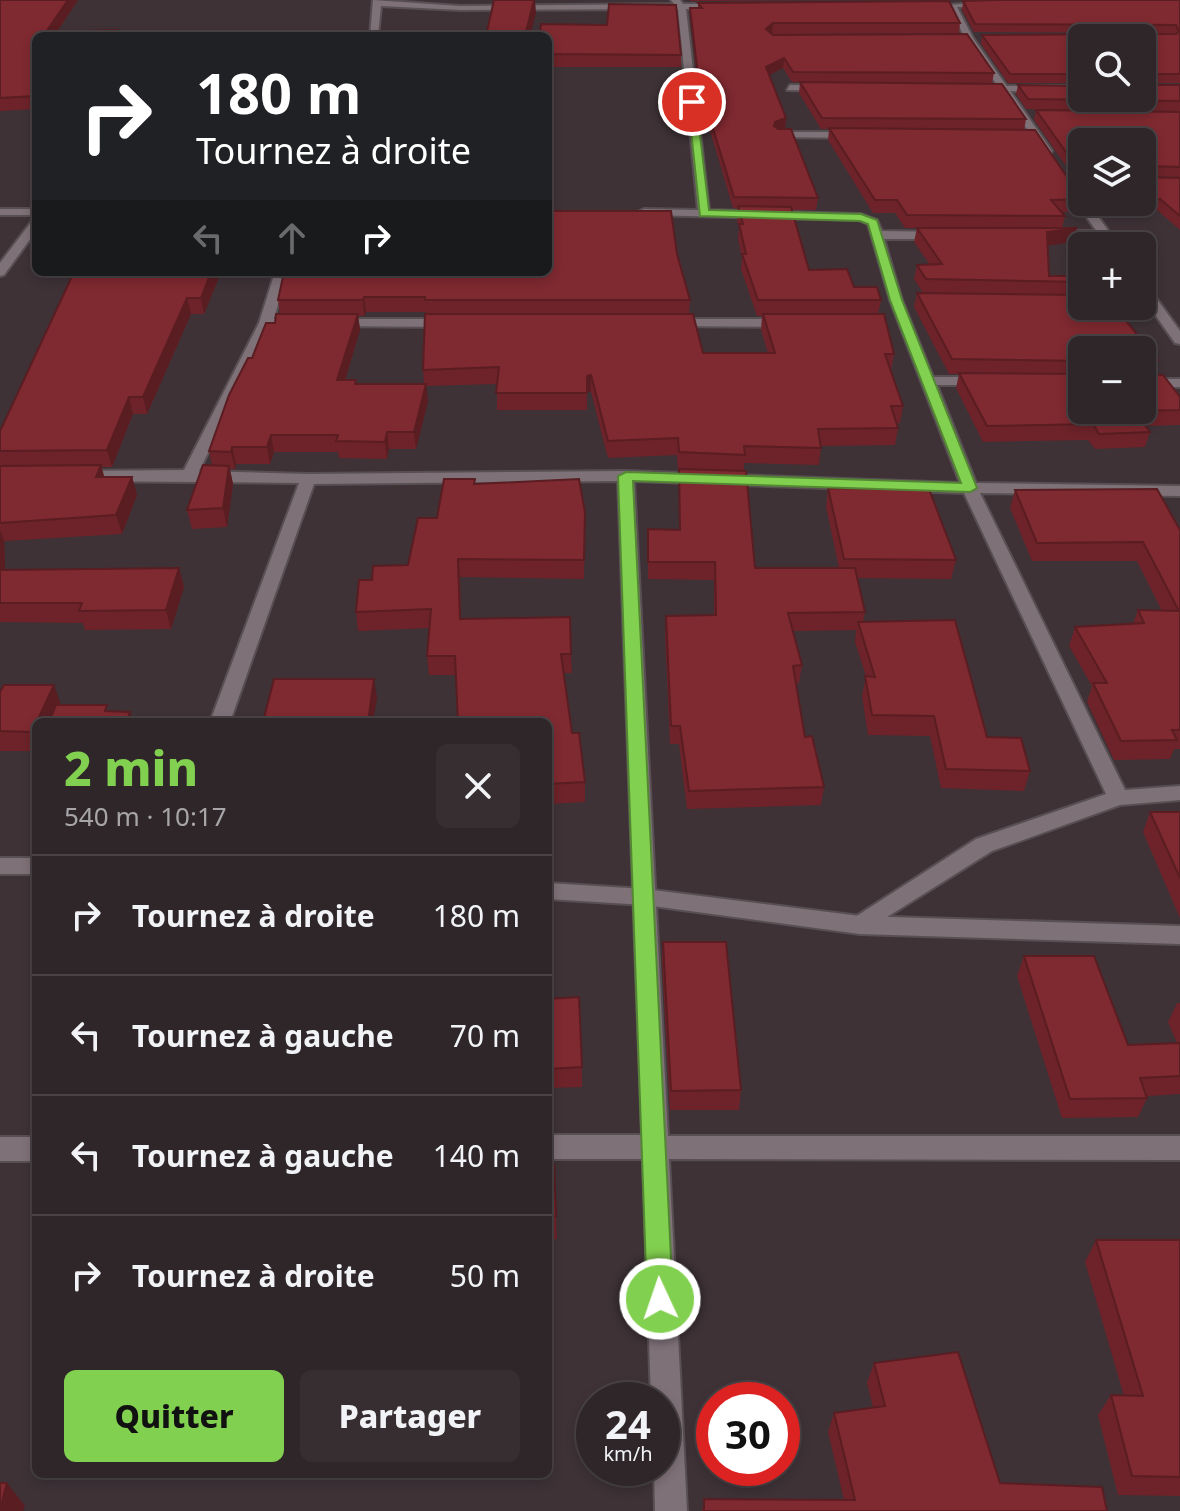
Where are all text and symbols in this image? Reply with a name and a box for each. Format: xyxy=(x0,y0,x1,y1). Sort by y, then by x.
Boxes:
map controls xyxy=(1068,24,1156,424)
button: search xyxy=(1068,24,1156,112)
text: 180 m xyxy=(196,54,361,130)
icon: right xyxy=(64,64,168,168)
pin xyxy=(658,68,726,136)
icon: arrive xyxy=(670,80,714,124)
text: Tournez à droite xyxy=(196,126,471,175)
button: layers xyxy=(1068,128,1156,216)
icon: left xyxy=(186,216,230,260)
icon: ahead xyxy=(270,216,314,260)
icon: right xyxy=(354,216,398,260)
button: + xyxy=(1068,232,1156,320)
button: − xyxy=(1068,336,1156,424)
text: 2 min xyxy=(64,735,198,800)
button: close xyxy=(436,744,520,828)
text: 540 m · 10:17 xyxy=(64,798,227,834)
icon: right xyxy=(64,893,108,937)
text: Tournez à droite xyxy=(132,895,375,936)
text: 180 m xyxy=(433,895,520,936)
icon: left xyxy=(64,1013,108,1057)
text: Tournez à gauche xyxy=(132,1015,394,1056)
text: 70 m xyxy=(450,1015,520,1056)
icon: left xyxy=(64,1133,108,1177)
text: Tournez à gauche xyxy=(132,1135,394,1176)
text: 140 m xyxy=(433,1135,520,1176)
icon: right xyxy=(64,1253,108,1297)
text: Tournez à droite xyxy=(132,1255,375,1296)
text: 50 m xyxy=(450,1255,520,1296)
position arrow xyxy=(618,1257,702,1341)
button: Quitter xyxy=(64,1370,284,1462)
button: Partager xyxy=(300,1370,520,1462)
speed limit sign: 30 xyxy=(696,1382,800,1486)
text: 24 xyxy=(605,1396,651,1451)
text: km/h xyxy=(603,1440,653,1467)

